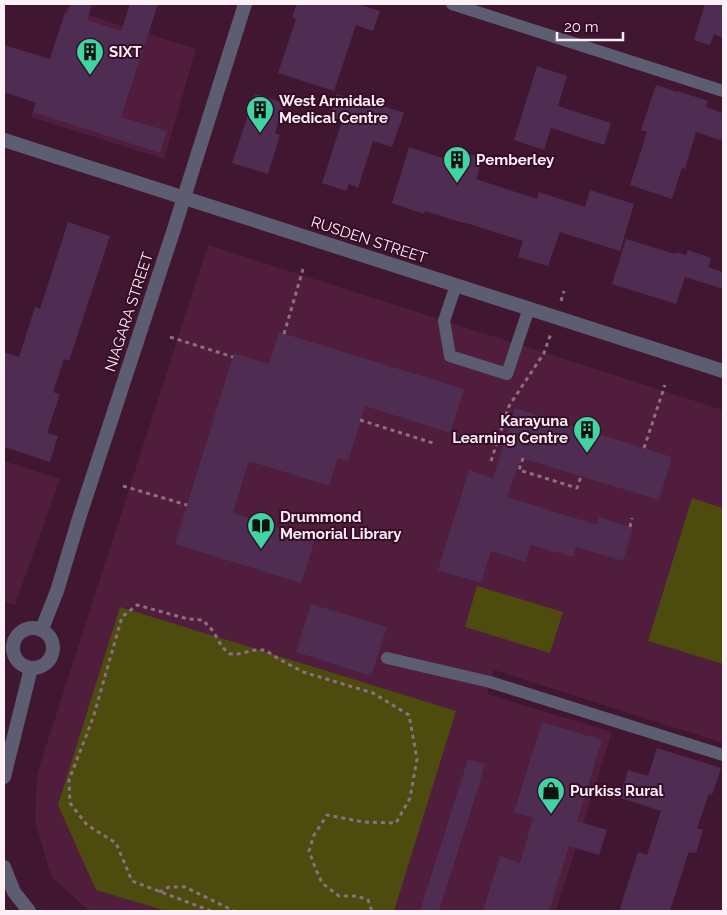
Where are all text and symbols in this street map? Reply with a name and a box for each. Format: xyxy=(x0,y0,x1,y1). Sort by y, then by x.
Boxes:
scale bar xyxy=(557,10,623,42)
text: 20 m xyxy=(564,18,599,36)
building icon: SIXT xyxy=(75,37,105,76)
place label: SIXT xyxy=(109,43,142,61)
place label: West Armidale Medical Centre xyxy=(279,92,388,127)
building icon: West Armidale Medical Centre xyxy=(245,95,275,134)
building icon: Pemberley xyxy=(442,145,472,184)
place label: Pemberley xyxy=(476,151,555,169)
street label: RUSDEN STREET xyxy=(309,213,429,267)
street label: NIAGARA STREET xyxy=(101,250,157,374)
place label: Karayuna Learning Centre xyxy=(452,412,568,447)
building icon: Karayuna Learning Centre xyxy=(572,415,602,454)
place label: Drummond Memorial Library xyxy=(280,508,402,543)
library icon: Drummond Memorial Library xyxy=(246,511,276,550)
shop icon: Purkiss Rural xyxy=(536,776,566,815)
place label: Purkiss Rural xyxy=(570,782,664,800)

